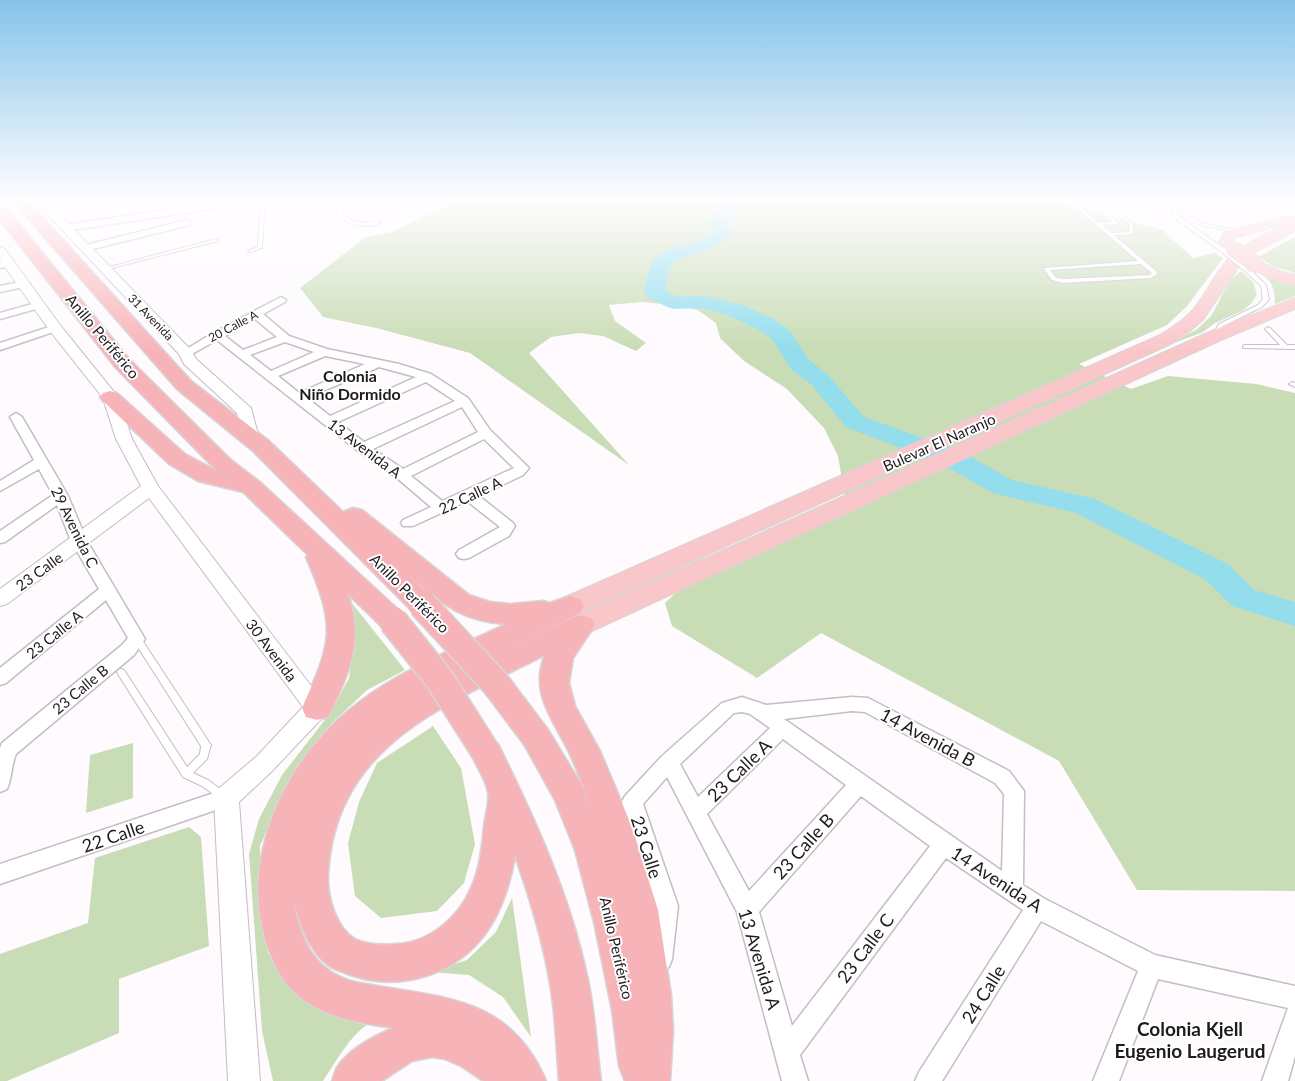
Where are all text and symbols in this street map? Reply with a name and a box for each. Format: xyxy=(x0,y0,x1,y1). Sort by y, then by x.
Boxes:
street label: Anillo Periférico xyxy=(62,290,144,382)
street label: 31 Avenida xyxy=(125,291,177,343)
street label: 20 Calle A xyxy=(206,306,261,345)
district label: Colonia Niño Dormido xyxy=(299,366,401,403)
street label: Bulevar El Naranjo xyxy=(880,409,998,475)
street label: 13 Avenida A xyxy=(325,415,406,482)
street label: 22 Calle A xyxy=(436,472,505,517)
street label: 29 Avenida C xyxy=(48,484,102,570)
street label: 23 Calle xyxy=(12,548,66,594)
street label: Anillo Periférico xyxy=(367,550,453,636)
street label: 23 Calle A xyxy=(22,605,86,662)
street label: 30 Avenida xyxy=(243,615,301,685)
street label: 23 Calle B xyxy=(48,660,112,718)
street label: 14 Avenida B xyxy=(877,703,979,771)
street label: 23 Calle A xyxy=(702,734,776,806)
street label: 23 Calle B xyxy=(768,809,838,883)
street label: 23 Calle xyxy=(627,813,667,881)
street label: 22 Calle xyxy=(79,815,147,857)
street label: 14 Avenida A xyxy=(947,841,1047,917)
street label: Anillo Periférico xyxy=(596,895,638,1001)
street label: 13 Avenida A xyxy=(734,906,786,1013)
street label: 23 Calle C xyxy=(832,909,898,987)
street label: 24 Calle xyxy=(957,961,1009,1027)
district label: Colonia Kjell Eugenio Laugerud xyxy=(1114,1017,1266,1062)

